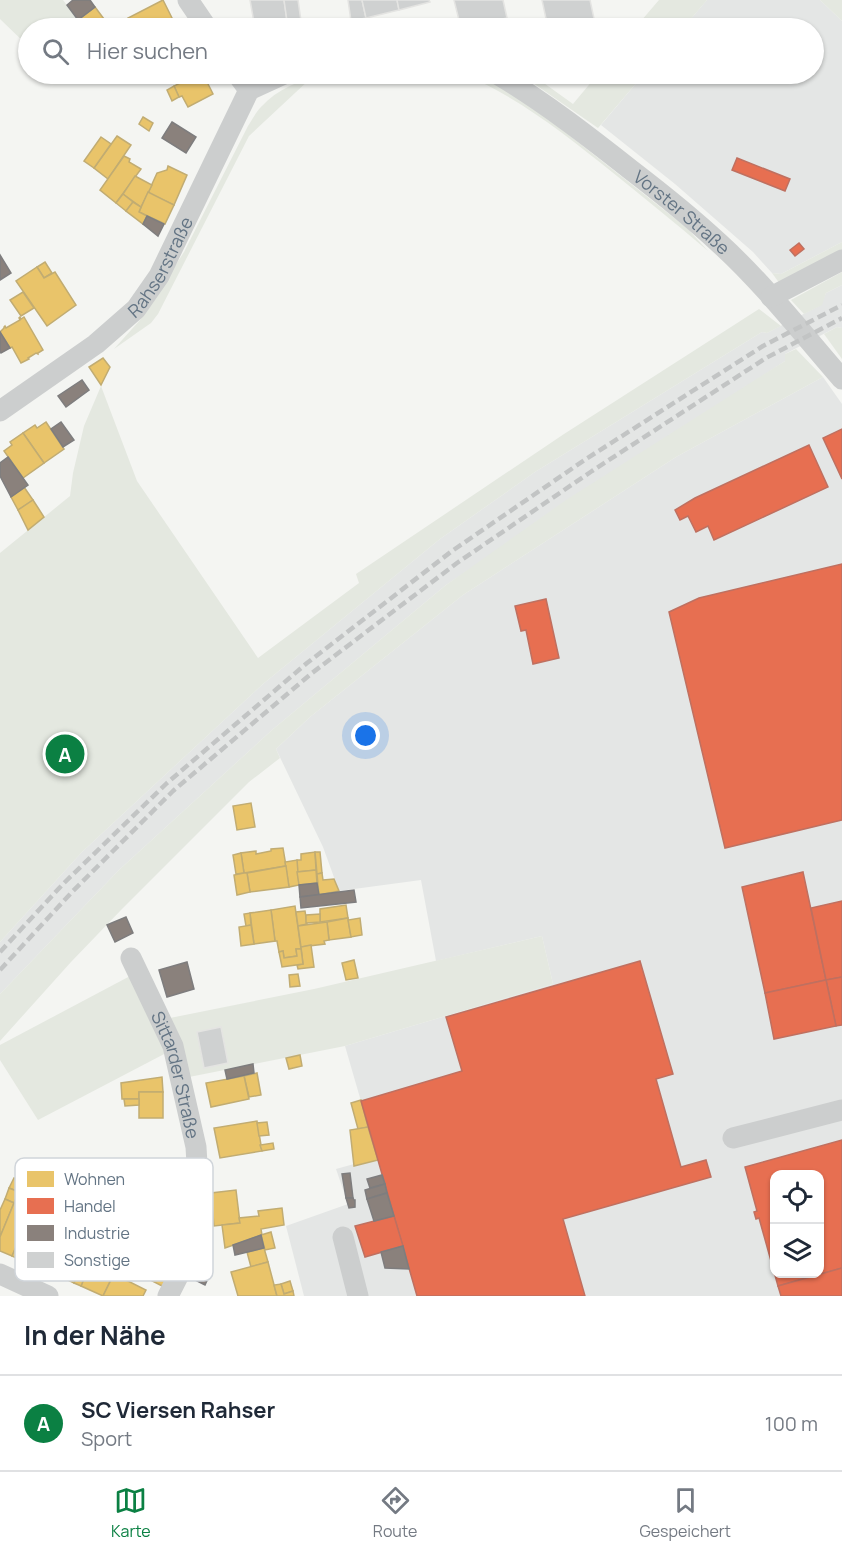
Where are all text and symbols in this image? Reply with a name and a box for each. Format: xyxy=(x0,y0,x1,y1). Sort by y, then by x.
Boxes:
search box xyxy=(18,18,824,84)
icon: search xyxy=(39,35,72,68)
text: Hier suchen xyxy=(87,36,208,66)
street label: Vorster Straße xyxy=(629,164,735,259)
street label: Rahserstraße xyxy=(123,213,198,323)
your location xyxy=(351,721,380,750)
pin: A xyxy=(46,732,84,777)
street label: Sittarder Straße xyxy=(146,1007,206,1141)
legend xyxy=(15,1158,213,1281)
text: Wohnen xyxy=(64,1168,125,1190)
map controls xyxy=(770,1170,824,1278)
button: locate xyxy=(770,1170,824,1224)
text: Handel xyxy=(64,1195,116,1217)
text: Industrie xyxy=(64,1222,130,1244)
button: layers xyxy=(770,1224,824,1278)
text: Sonstige xyxy=(64,1249,130,1271)
text: In der Nähe xyxy=(24,1317,166,1353)
text: SC Viersen Rahser xyxy=(81,1395,275,1425)
text: A xyxy=(37,1410,50,1437)
text: 100 m xyxy=(765,1410,818,1437)
text: Sport xyxy=(81,1425,132,1452)
tab: Karte xyxy=(111,1484,151,1542)
tab: Route xyxy=(373,1484,417,1542)
tab: Gespeichert xyxy=(639,1484,731,1542)

